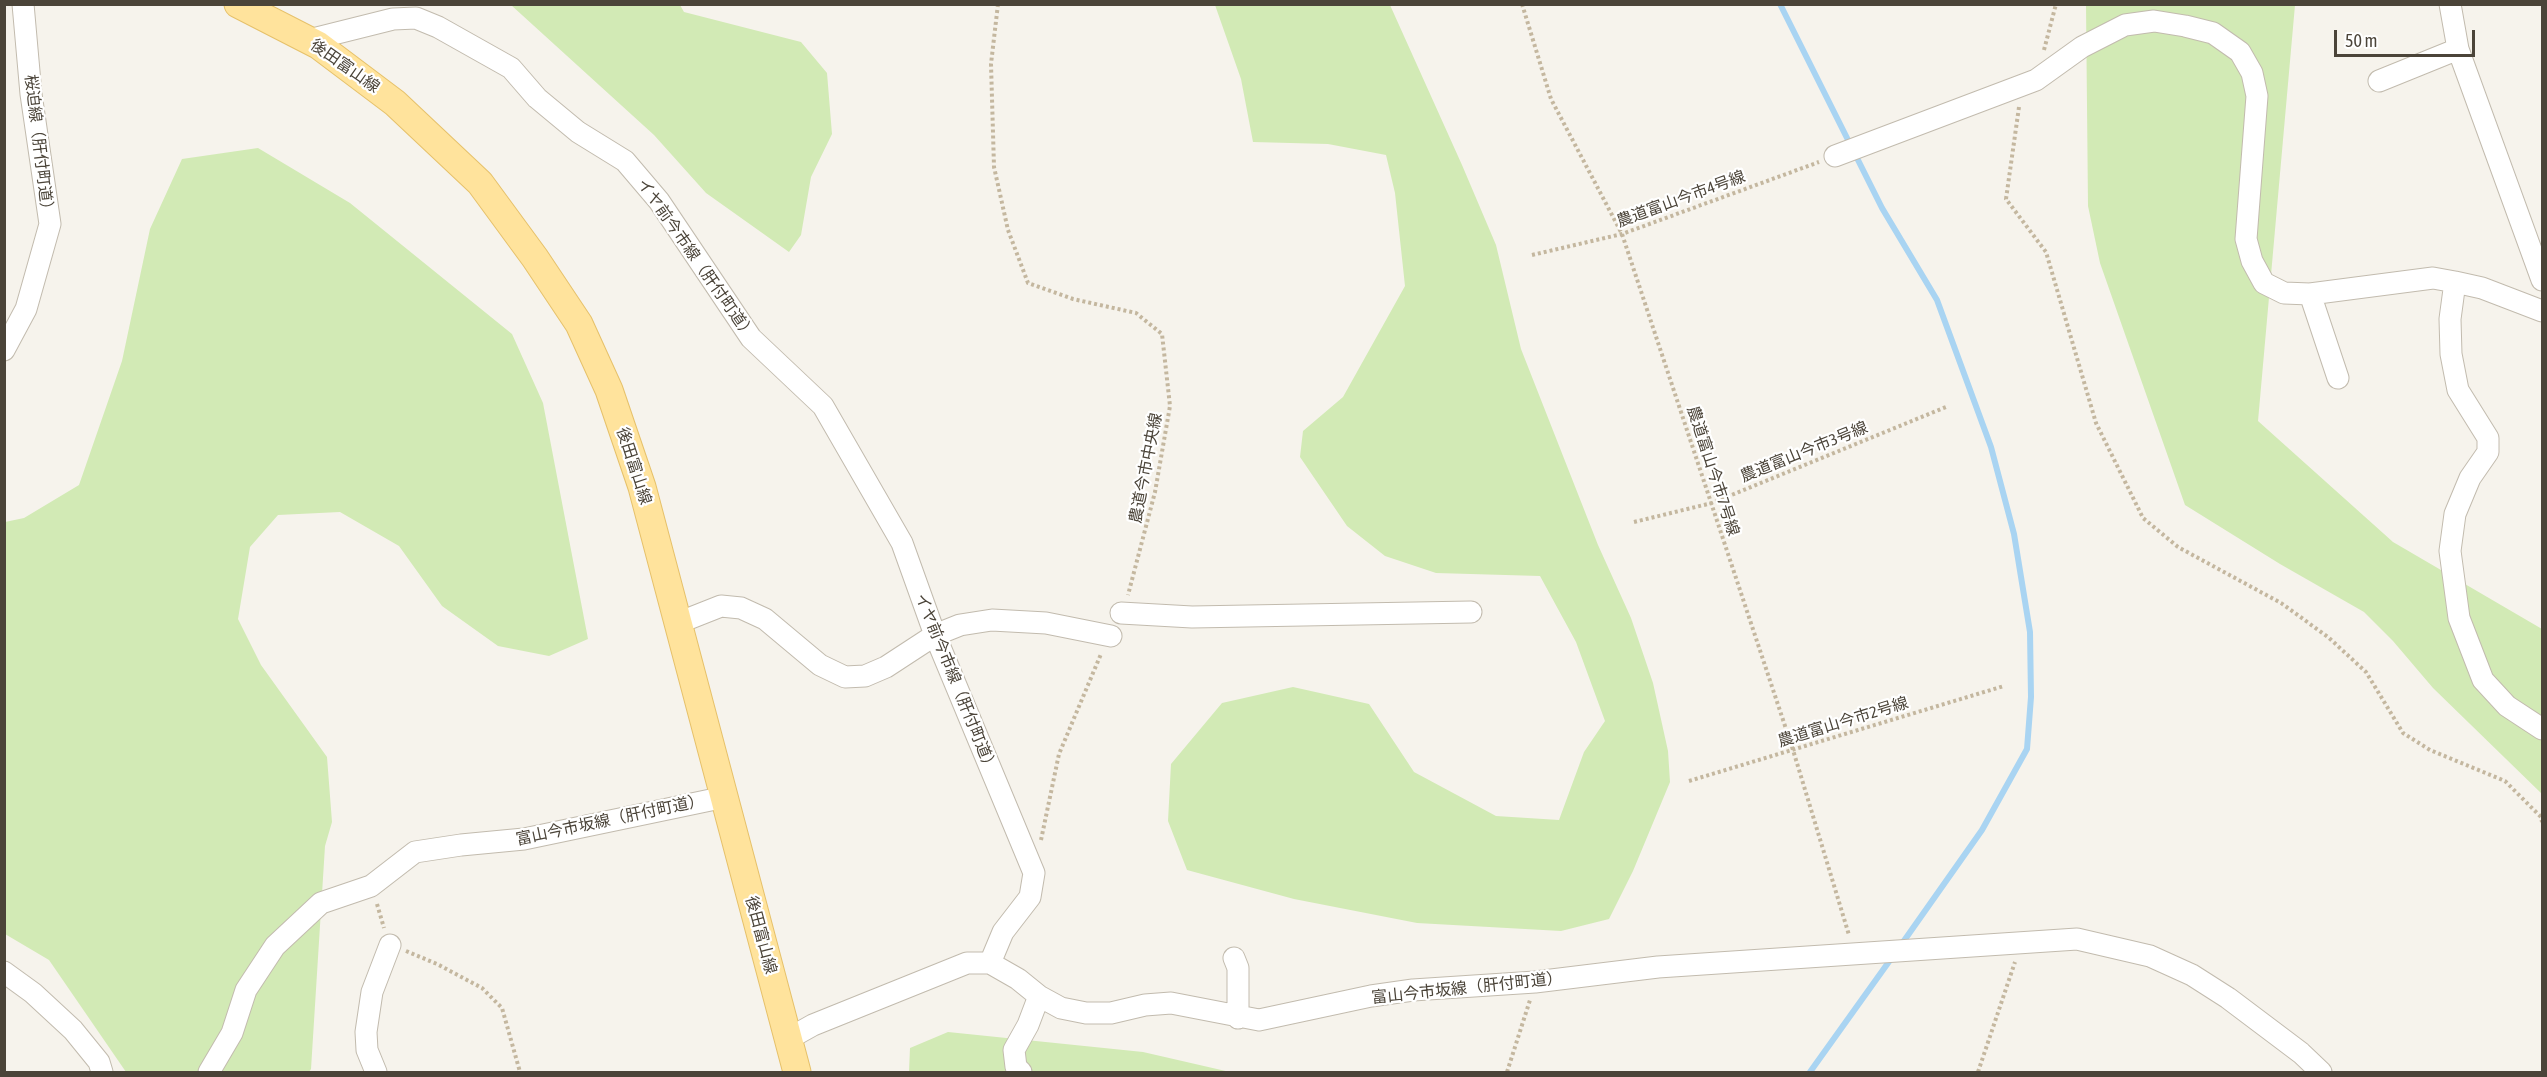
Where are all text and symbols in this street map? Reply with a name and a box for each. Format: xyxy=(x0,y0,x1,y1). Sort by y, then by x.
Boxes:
scale bar xyxy=(2337,18,2478,56)
text: 50 m xyxy=(2345,30,2377,51)
street label: 後田富山線 xyxy=(307,35,383,97)
street label: 桜迫線（肝付町道） xyxy=(21,73,57,219)
street label: 農道富山今市4号線 xyxy=(1614,167,1748,231)
street label: イヤ前今市線（肝付町道） xyxy=(633,175,759,343)
street label: 農道富山今市7号線 xyxy=(1683,404,1743,538)
street label: 農道今市中央線 xyxy=(1126,411,1166,525)
street label: 農道富山今市3号線 xyxy=(1738,418,1870,486)
street label: 後田富山線 xyxy=(613,425,655,507)
street label: イヤ前今市線（肝付町道） xyxy=(911,590,1001,776)
street label: 農道富山今市2号線 xyxy=(1775,693,1911,751)
street label: 富山今市坂線（肝付町道） xyxy=(514,791,706,849)
street label: 後田富山線 xyxy=(741,894,781,976)
street label: 富山今市坂線（肝付町道） xyxy=(1371,968,1563,1008)

